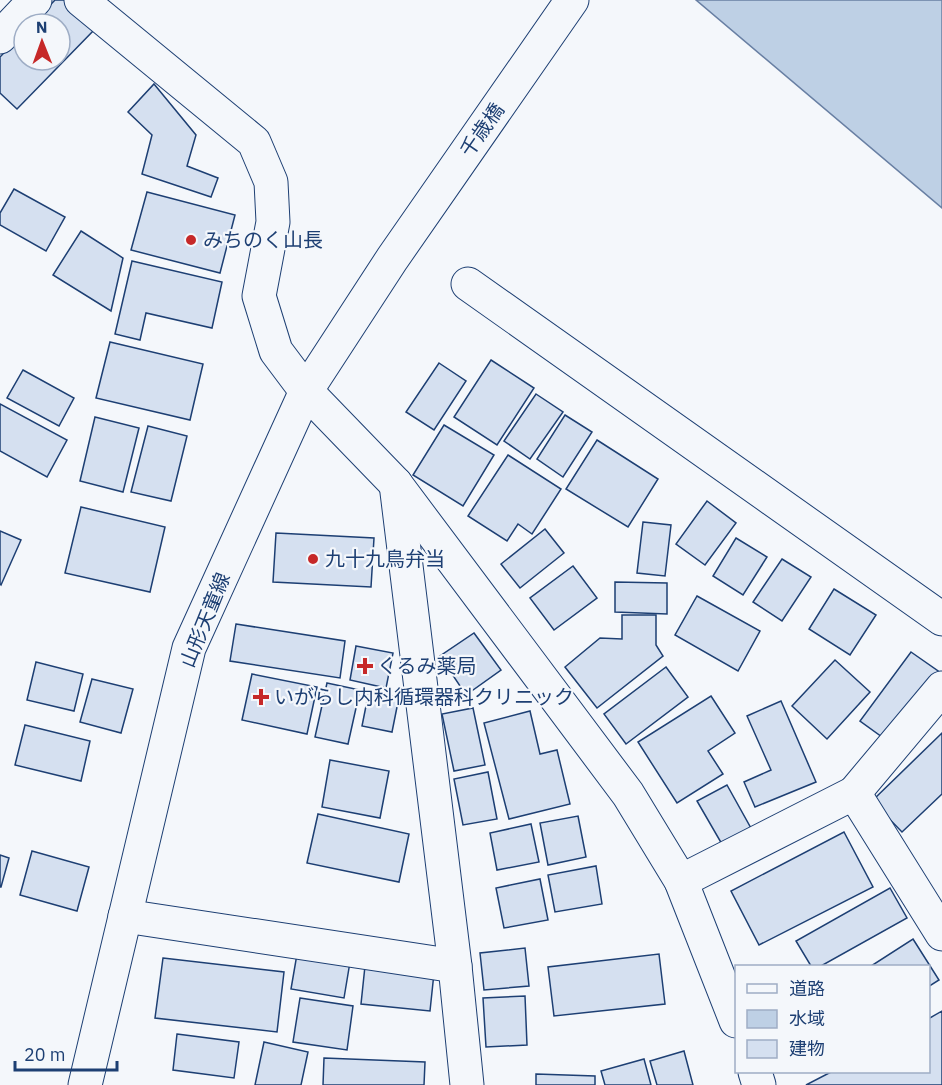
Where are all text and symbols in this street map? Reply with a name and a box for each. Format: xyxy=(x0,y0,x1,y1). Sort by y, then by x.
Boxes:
north arrow xyxy=(12,12,72,72)
text: N xyxy=(36,17,48,37)
street label: 千歳橋 xyxy=(453,97,510,162)
place label: みちのく山長 xyxy=(203,226,323,253)
marker: みちのく山長 xyxy=(184,233,198,247)
place label: 九十九鳥弁当 xyxy=(325,545,445,572)
marker: 九十九鳥弁当 xyxy=(306,552,320,566)
street label: 山形天童線 xyxy=(173,568,236,671)
place label: くるみ薬局 xyxy=(377,652,477,679)
marker: くるみ薬局 xyxy=(358,659,372,673)
place label: いがらし内科循環器科クリニック xyxy=(274,683,574,710)
marker: いがらし内科循環器科クリニック xyxy=(252,688,270,706)
legend xyxy=(735,965,930,1073)
text: 道路 xyxy=(789,977,825,1000)
text: 水域 xyxy=(789,1007,825,1030)
scale bar xyxy=(15,1034,117,1072)
text: 建物 xyxy=(789,1037,825,1060)
text: 20 m xyxy=(24,1043,66,1066)

